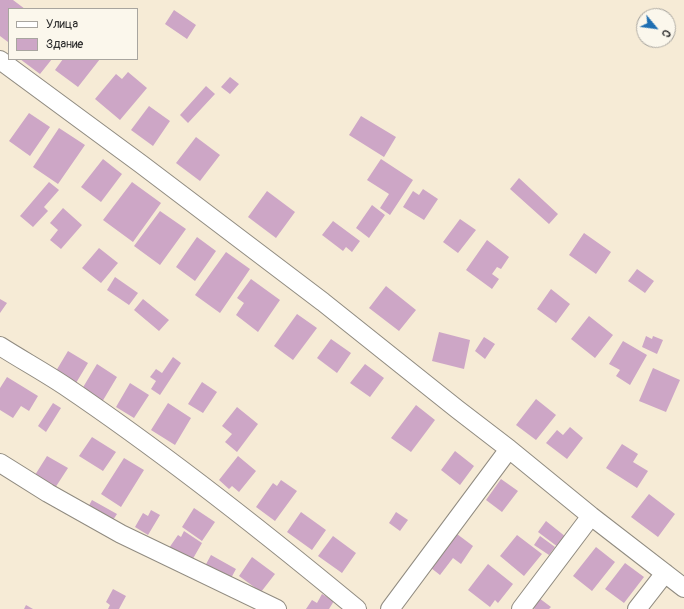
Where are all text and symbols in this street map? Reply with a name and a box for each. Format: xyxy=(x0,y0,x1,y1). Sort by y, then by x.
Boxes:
legend xyxy=(8,8,138,60)
north arrow xyxy=(636,8,676,48)
text: Улица xyxy=(46,17,78,32)
text: С xyxy=(659,27,673,40)
text: Здание xyxy=(46,37,83,52)

